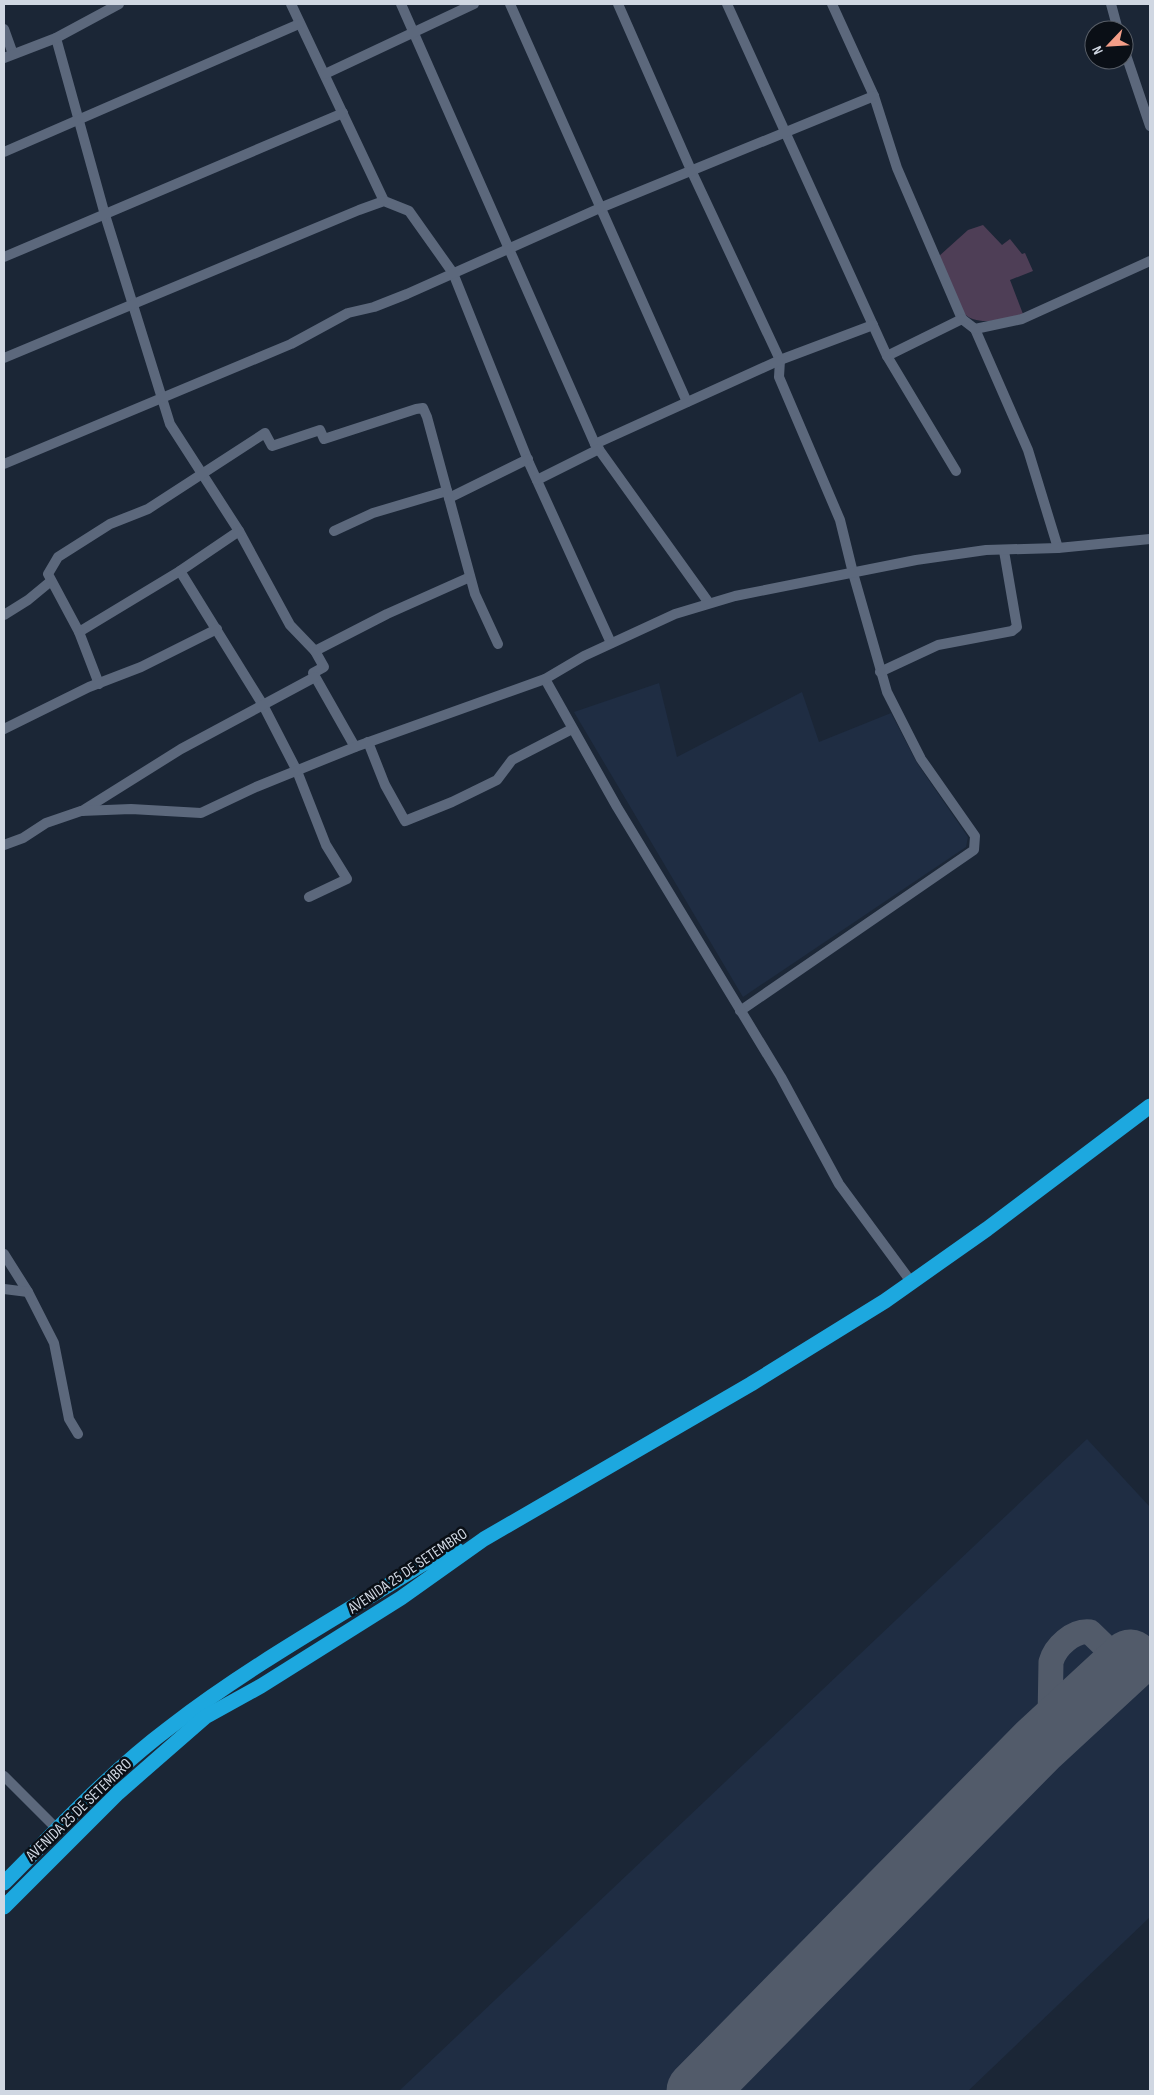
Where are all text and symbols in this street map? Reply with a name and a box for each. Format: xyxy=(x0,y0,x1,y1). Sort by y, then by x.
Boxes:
north arrow xyxy=(1084,20,1134,70)
text: N xyxy=(1088,43,1107,57)
street label: AVENIDA 25 DE SETEMBRO xyxy=(344,1524,471,1619)
street label: AVENIDA 25 DE SETEMBRO xyxy=(22,1755,136,1866)

